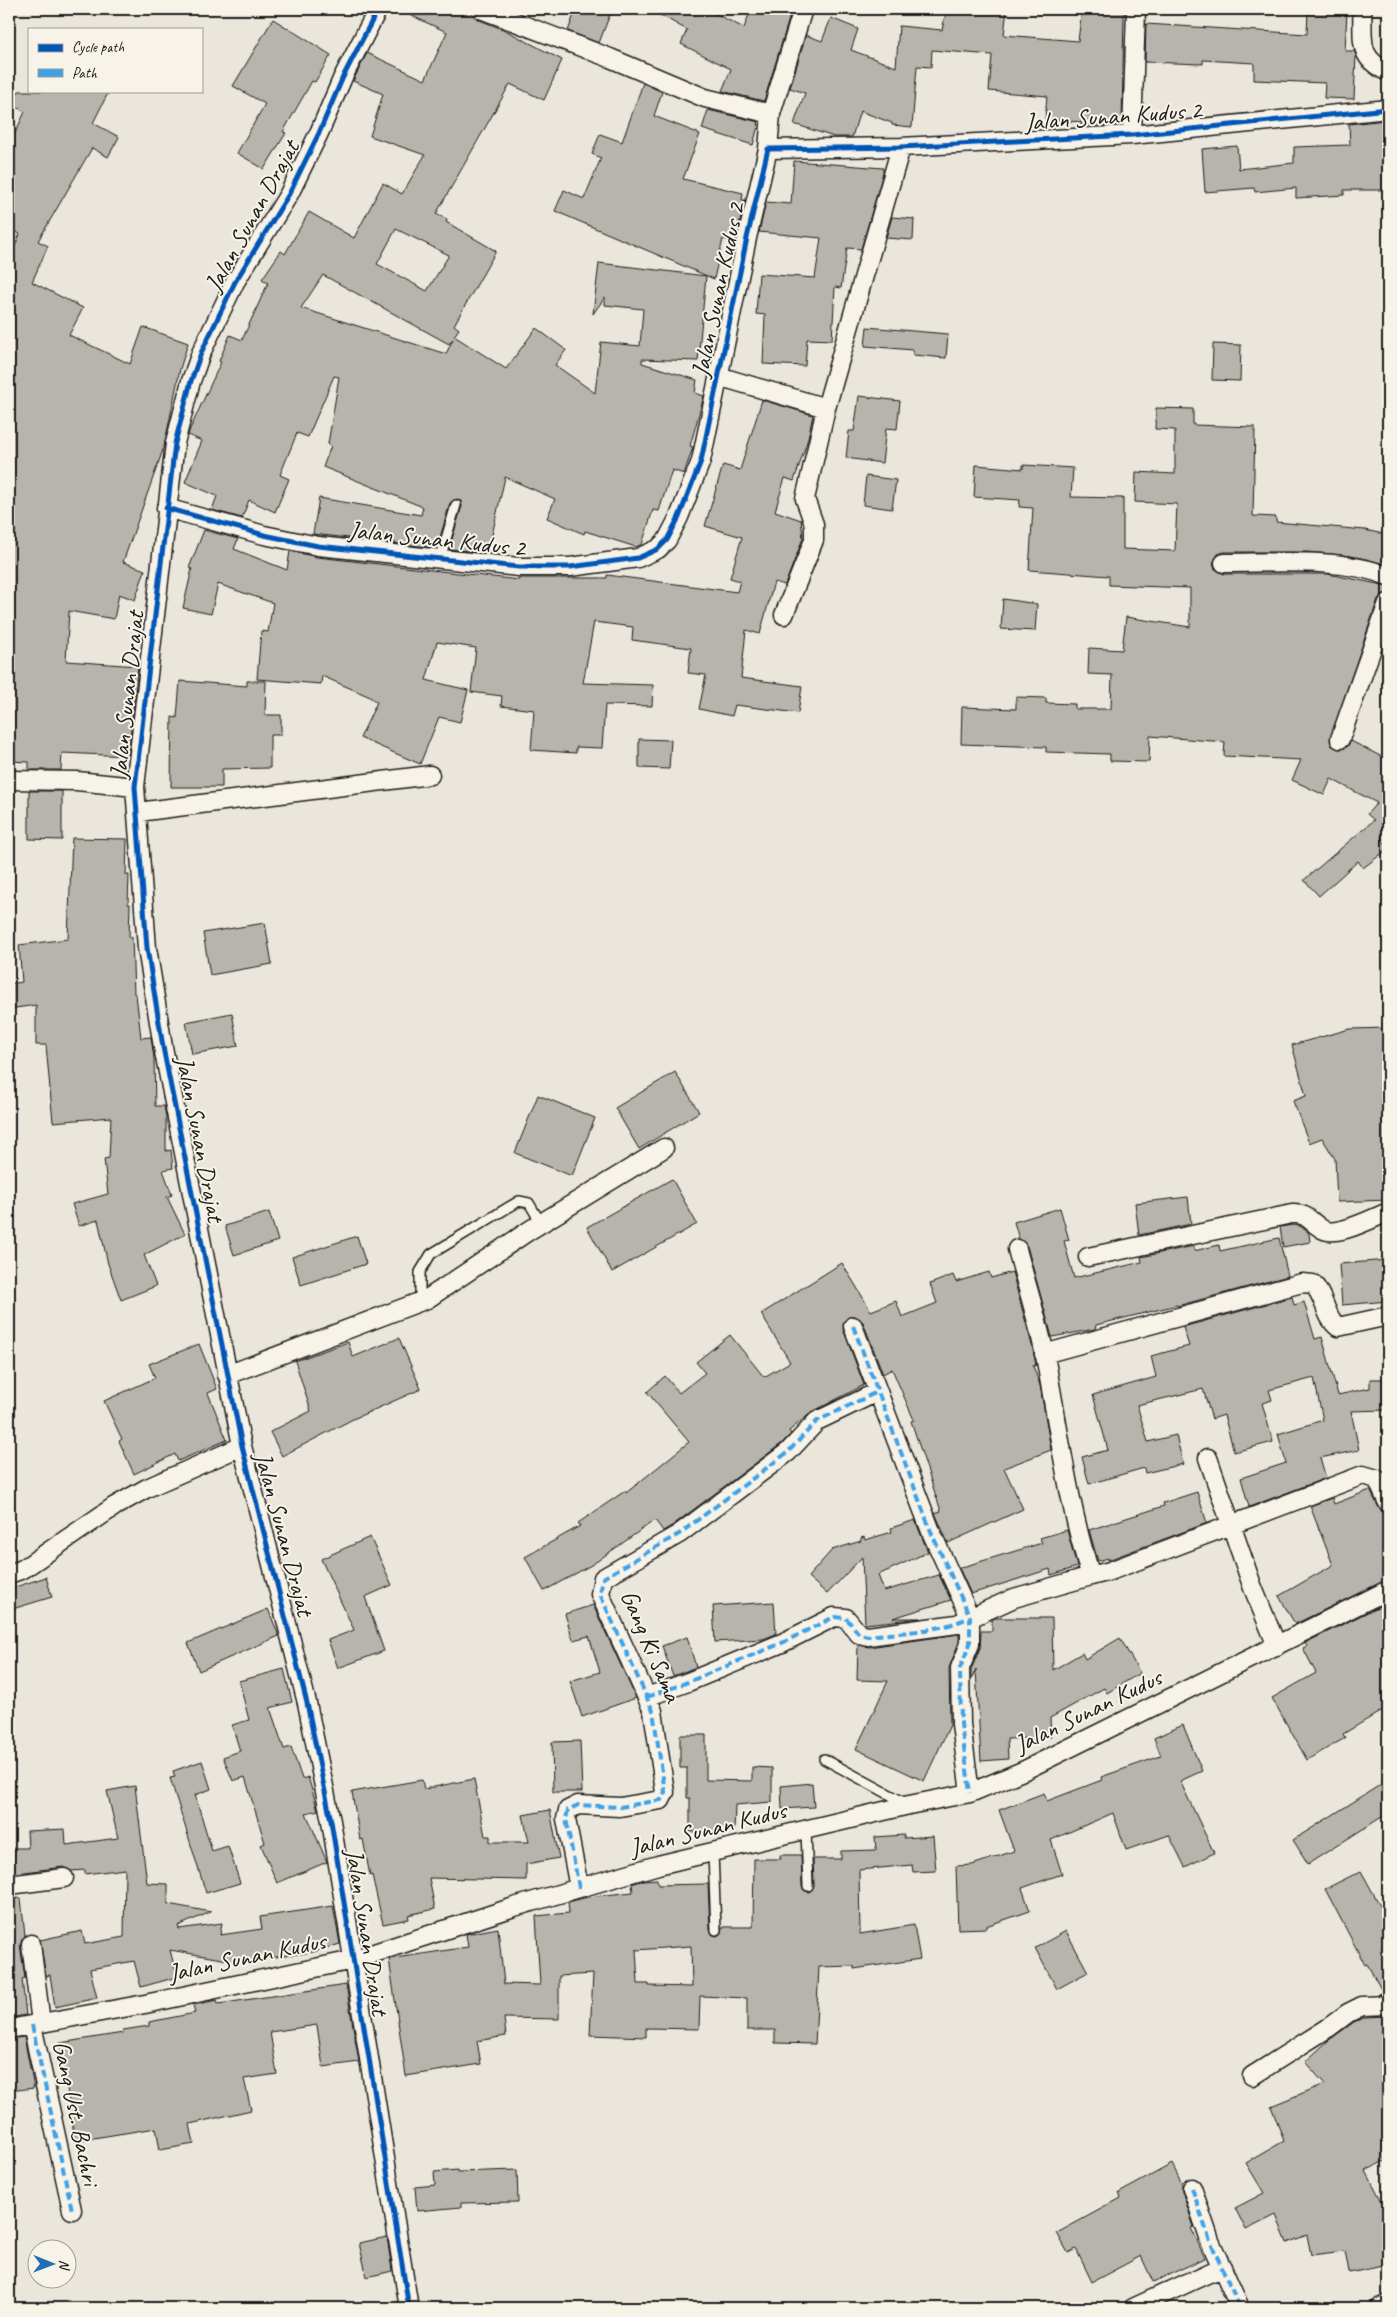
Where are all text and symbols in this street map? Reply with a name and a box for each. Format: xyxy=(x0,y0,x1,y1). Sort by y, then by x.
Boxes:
legend xyxy=(28,28,202,92)
text: Cycle path xyxy=(72,38,124,57)
text: Path xyxy=(72,64,98,83)
street label: Jalan Sunan Kudus 2 xyxy=(1022,94,1204,138)
street label: Jalan Sunan Drajat xyxy=(197,132,308,298)
street label: Jalan Sunan Kudus 2 xyxy=(684,198,752,381)
street label: Jalan Sunan Kudus 2 xyxy=(346,514,529,564)
street label: Jalan Sunan Drajat xyxy=(102,607,152,781)
street label: Jalan Sunan Drajat xyxy=(168,1053,232,1227)
street label: Jalan Sunan Drajat xyxy=(247,1448,322,1622)
street label: Gang Ki Sama xyxy=(613,1585,690,1709)
street label: Jalan Sunan Kudus xyxy=(1008,1660,1169,1761)
street label: Jalan Sunan Kudus xyxy=(626,1794,792,1864)
street label: Jalan Sunan Drajat xyxy=(338,1846,396,2020)
street label: Jalan Sunan Kudus xyxy=(164,1924,331,1989)
street label: Gang Ust. Bachri xyxy=(45,2038,108,2191)
north arrow xyxy=(28,2240,78,2290)
text: N xyxy=(56,2260,73,2271)

